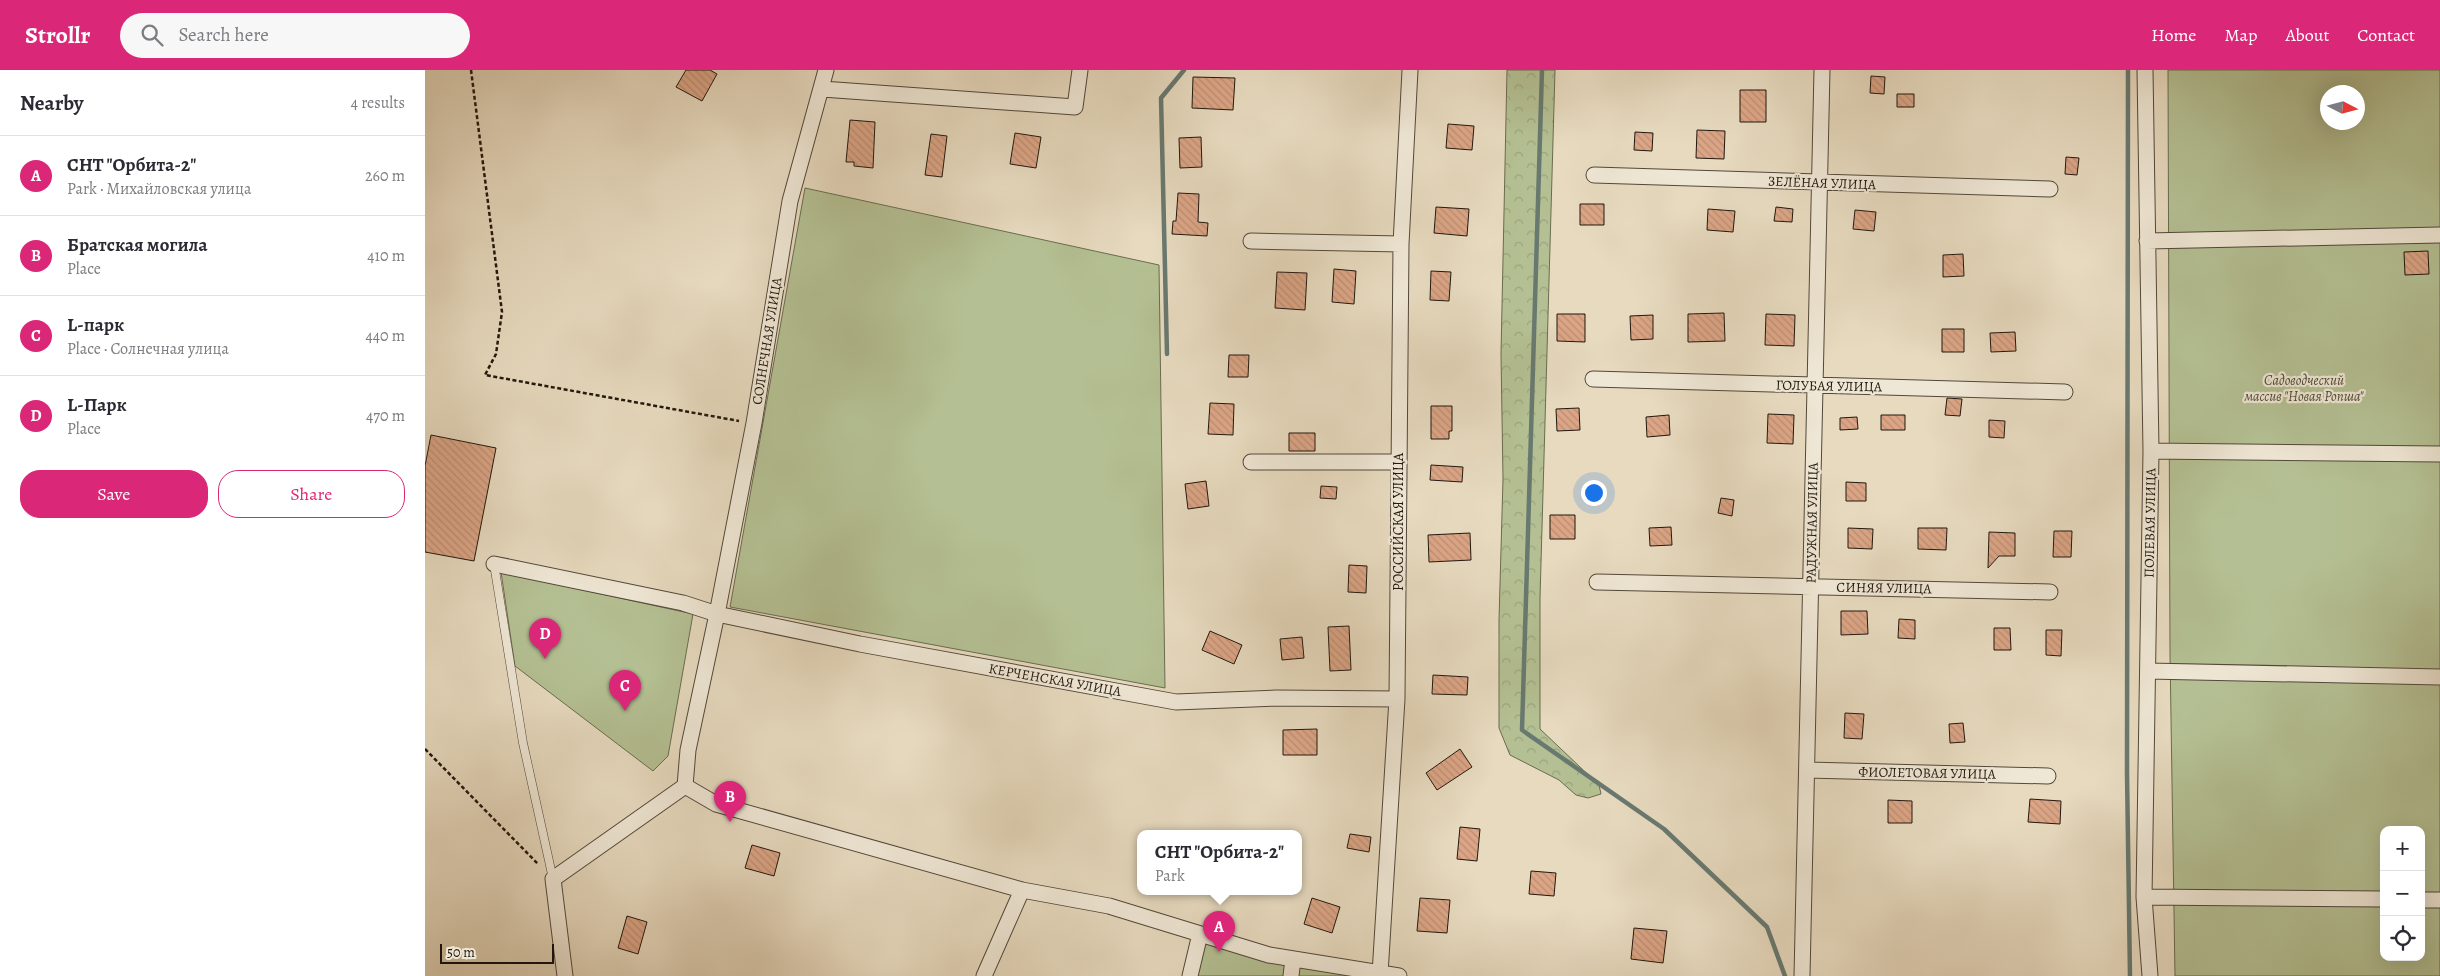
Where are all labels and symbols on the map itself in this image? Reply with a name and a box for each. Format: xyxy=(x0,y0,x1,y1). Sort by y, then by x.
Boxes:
north arrow xyxy=(2320,85,2365,130)
street label: ЗЕЛЁНАЯ УЛИЦА xyxy=(1768,172,1877,194)
street label: СОЛНЕЧНАЯ УЛИЦА xyxy=(748,275,787,406)
park label: Садоводческий массив "Новая Ропша" xyxy=(2243,371,2364,406)
street label: ГОЛУБАЯ УЛИЦА xyxy=(1776,376,1883,396)
street label: РОССИЙСКАЯ УЛИЦА xyxy=(1389,452,1408,591)
street label: РАДУЖНАЯ УЛИЦА xyxy=(1801,462,1823,584)
street label: ПОЛЕВАЯ УЛИЦА xyxy=(2140,467,2160,578)
your location xyxy=(1581,480,1607,506)
street label: СИНЯЯ УЛИЦА xyxy=(1836,578,1933,598)
pin: D xyxy=(529,618,561,659)
street label: КЕРЧЕНСКАЯ УЛИЦА xyxy=(987,659,1124,701)
pin: C xyxy=(609,670,641,711)
street label: ФИОЛЕТОВАЯ УЛИЦА xyxy=(1858,762,1997,784)
pin: B xyxy=(714,781,746,822)
pin: A xyxy=(1203,911,1235,952)
scale bar xyxy=(440,941,554,964)

